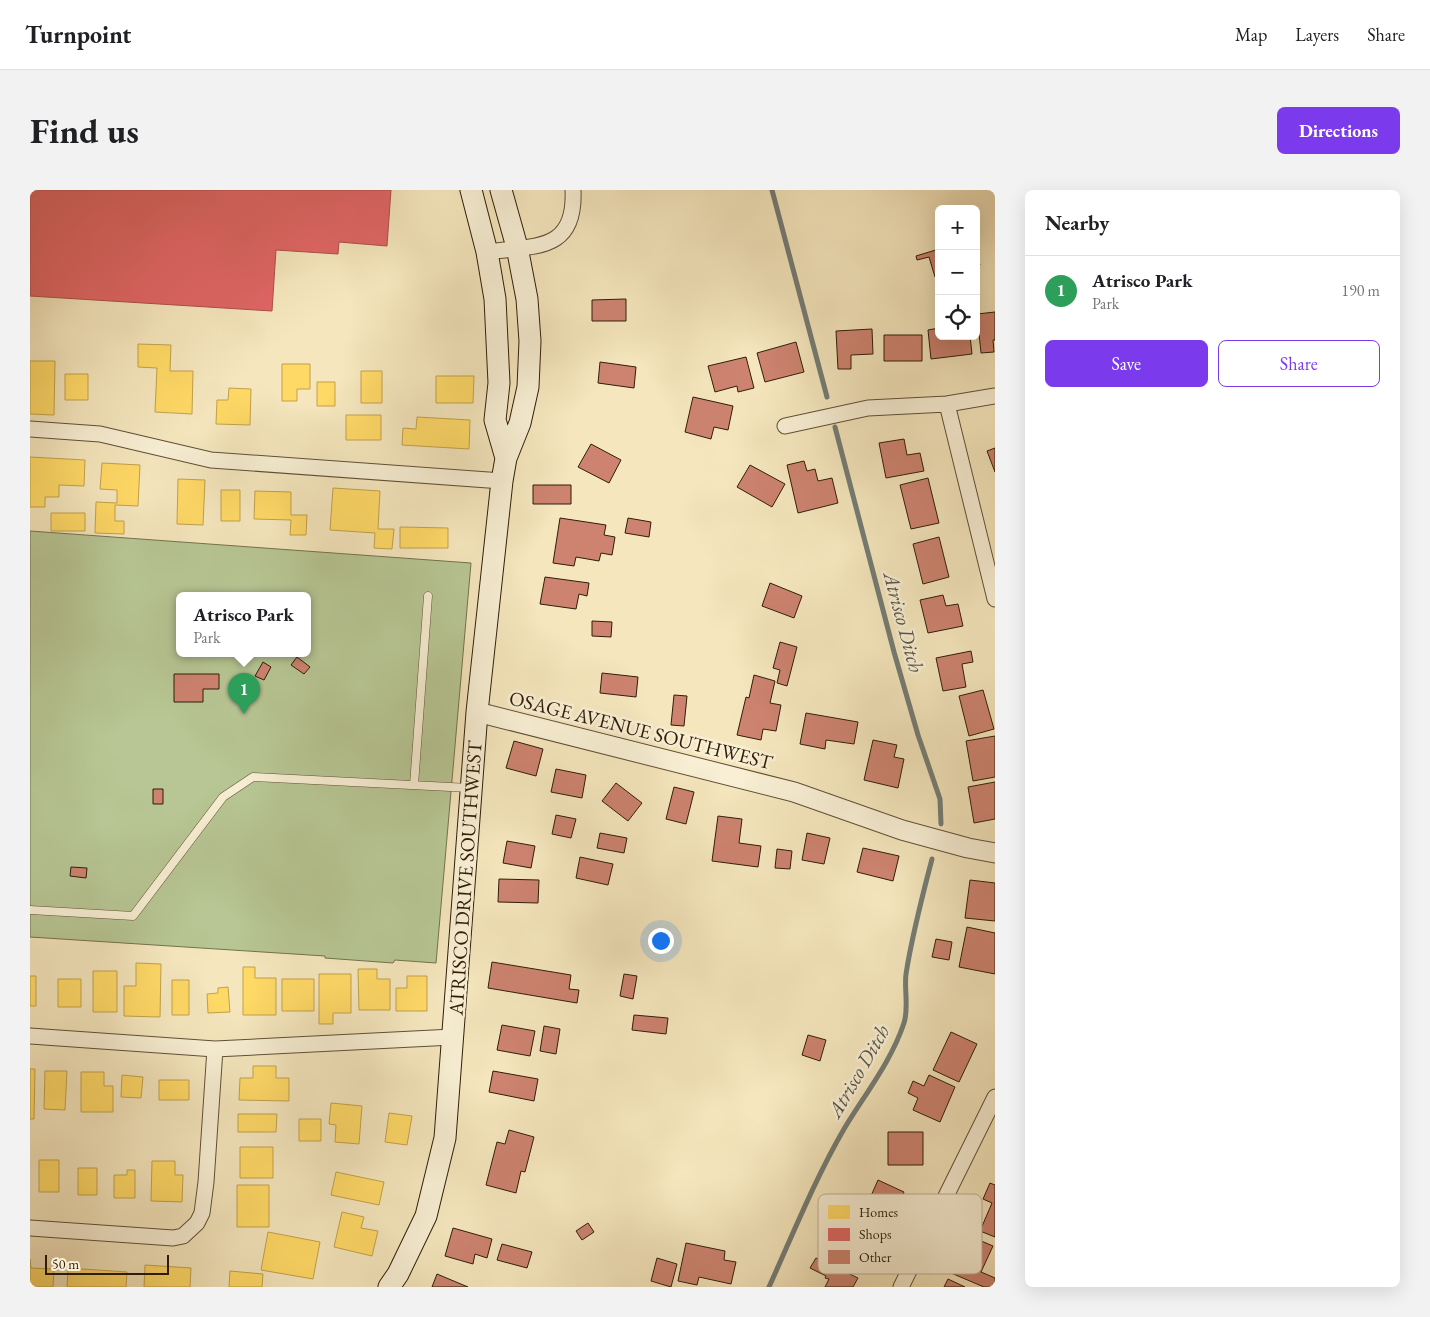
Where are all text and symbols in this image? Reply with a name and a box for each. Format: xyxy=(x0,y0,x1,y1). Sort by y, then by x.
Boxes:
text: Turnpoint xyxy=(25,19,131,50)
text: Map xyxy=(1235,23,1267,46)
text: Layers xyxy=(1295,23,1339,46)
text: Share xyxy=(1367,23,1405,46)
button: Directions xyxy=(1277,107,1400,154)
text: Find us xyxy=(30,108,139,153)
map controls xyxy=(935,205,980,340)
button: + xyxy=(935,205,980,250)
text: Nearby xyxy=(1045,209,1109,236)
button: − xyxy=(935,250,980,295)
text: Atrisco Park xyxy=(1092,268,1193,293)
text: 1 xyxy=(1057,280,1065,301)
text: 190 m xyxy=(1341,280,1380,301)
text: Park xyxy=(1092,293,1119,314)
button: locate xyxy=(935,295,980,340)
button: Save xyxy=(1045,340,1208,387)
button: Share xyxy=(1218,340,1380,387)
water label: Atrisco Ditch xyxy=(877,567,930,675)
popup xyxy=(176,592,311,657)
text: Atrisco Park xyxy=(193,602,294,627)
text: Park xyxy=(193,627,221,648)
pin: 1 xyxy=(228,673,260,714)
street label: OSAGE AVENUE SOUTHWEST xyxy=(507,685,776,775)
street label: ATRISCO DRIVE SOUTHWEST xyxy=(442,739,488,1017)
your location xyxy=(648,928,674,954)
water label: Atrisco Ditch xyxy=(820,1020,895,1124)
legend xyxy=(818,1194,982,1274)
text: Homes xyxy=(859,1203,899,1221)
text: Shops xyxy=(859,1225,892,1243)
text: Other xyxy=(859,1248,892,1266)
scale bar xyxy=(45,1252,169,1275)
text: 50 m xyxy=(52,1255,79,1273)

